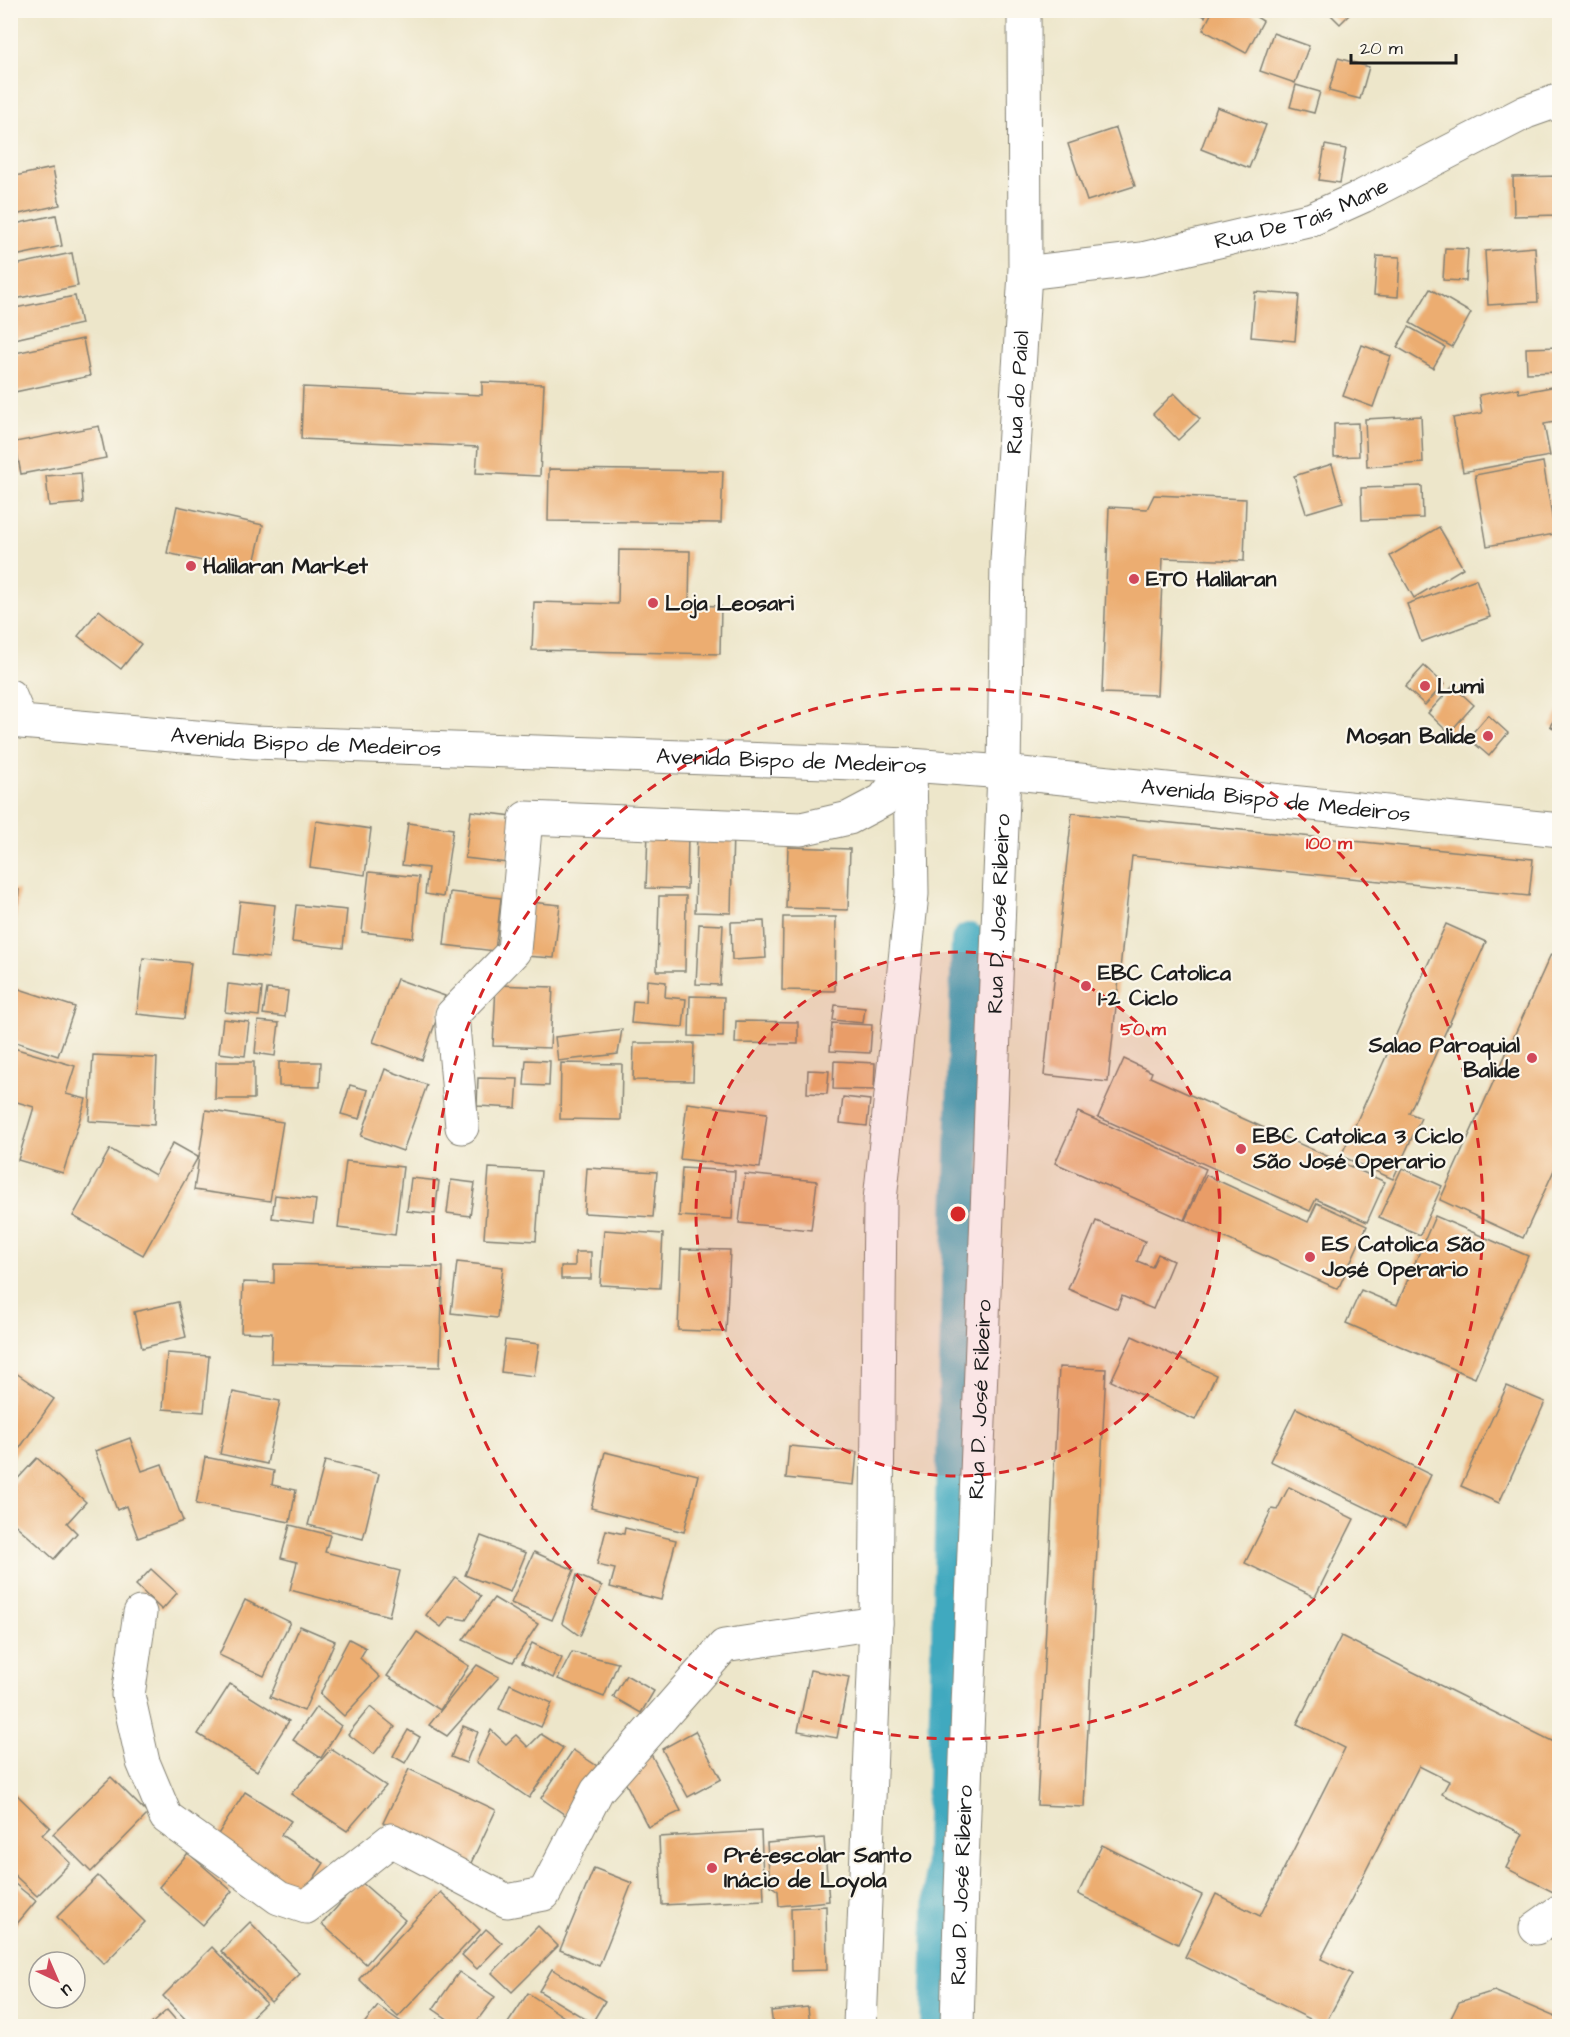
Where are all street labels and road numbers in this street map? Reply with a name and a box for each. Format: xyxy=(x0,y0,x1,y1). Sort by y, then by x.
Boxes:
street label: Rua De Tais Mane xyxy=(1211,170,1394,257)
street label: Rua do Paiol xyxy=(998,330,1037,455)
street label: Avenida Bispo de Medeiros xyxy=(170,719,442,764)
street label: Avenida Bispo de Medeiros xyxy=(656,741,928,782)
street label: Avenida Bispo de Medeiros xyxy=(1140,771,1412,830)
street label: Rua D. José Ribeiro xyxy=(979,813,1018,1014)
street label: Rua D. José Ribeiro xyxy=(961,1298,999,1500)
street label: Rua D. José Ribeiro xyxy=(943,1784,981,1985)

